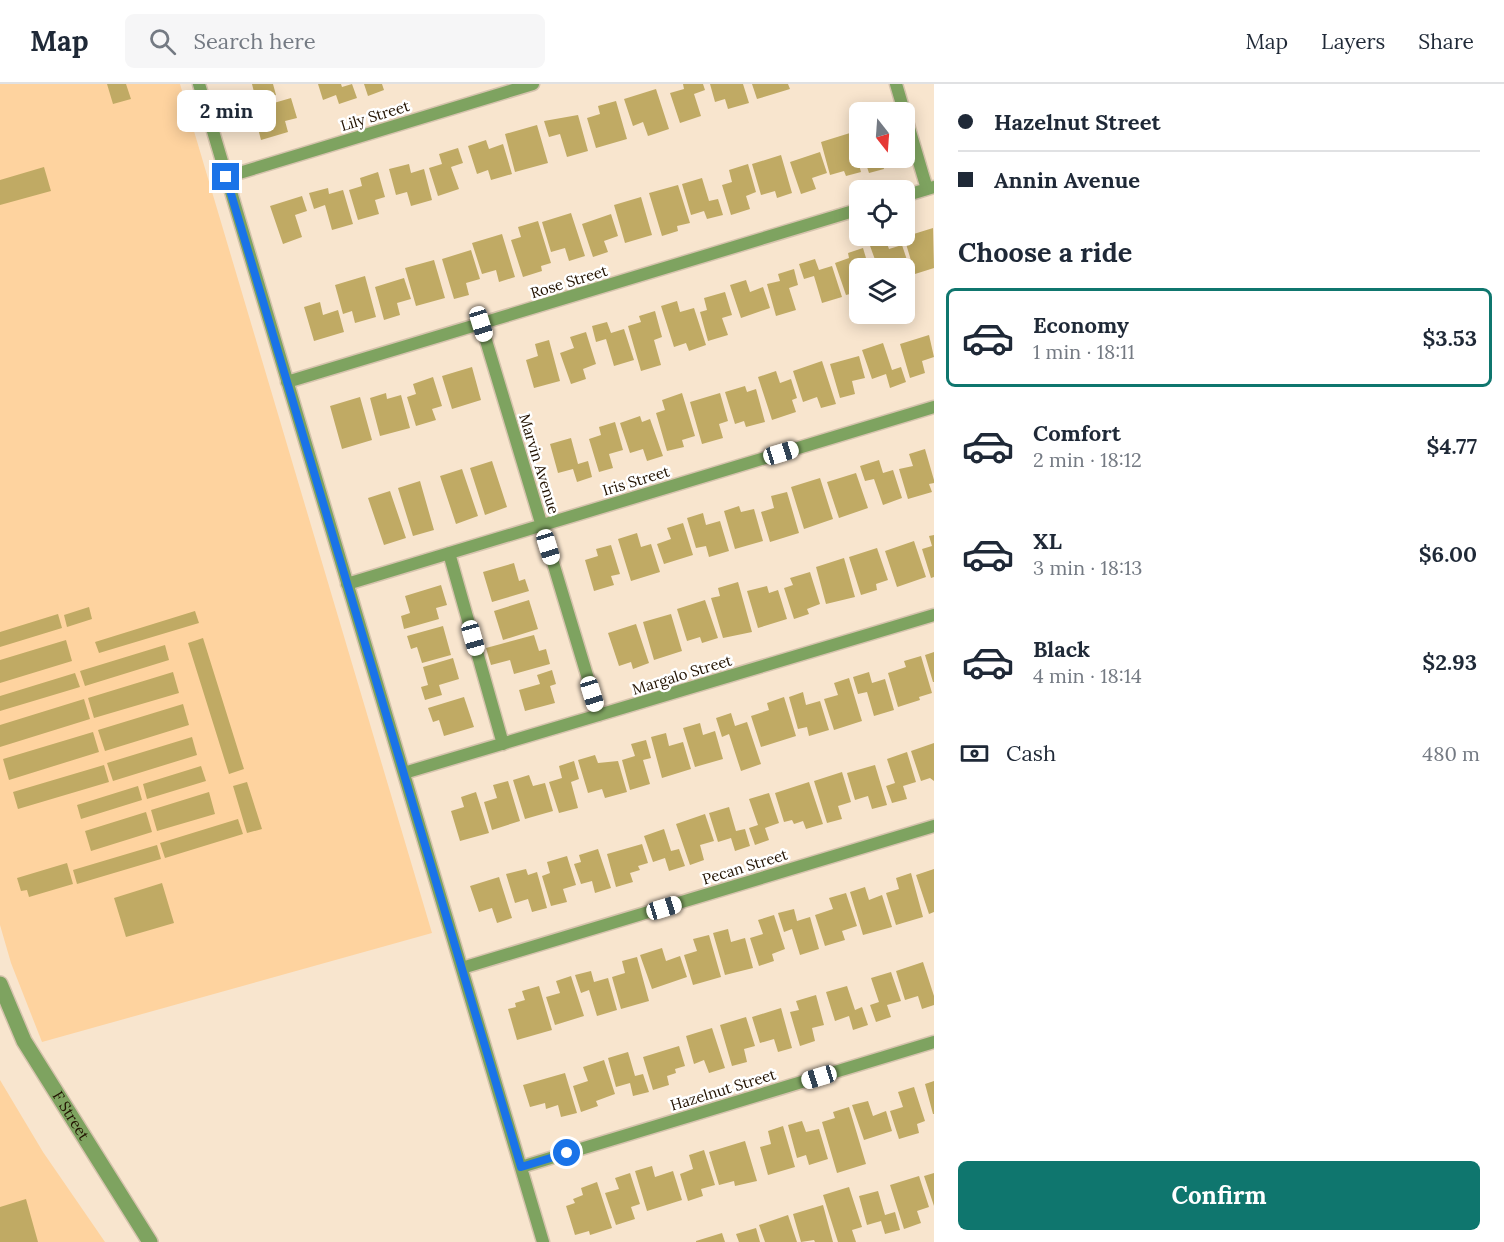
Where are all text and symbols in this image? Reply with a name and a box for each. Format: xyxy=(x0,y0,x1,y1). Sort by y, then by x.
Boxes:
search box xyxy=(125,14,545,68)
text: Map xyxy=(30,23,89,59)
icon: search xyxy=(146,25,179,58)
text: Search here xyxy=(194,27,316,55)
text: Map xyxy=(1245,28,1288,55)
text: Layers xyxy=(1321,28,1385,55)
text: Share xyxy=(1418,28,1474,55)
callout: 2 min xyxy=(176,90,276,132)
street label: Lily Street xyxy=(338,96,412,135)
text: 2 min xyxy=(200,98,253,123)
north arrow xyxy=(849,102,915,168)
map controls xyxy=(849,102,915,324)
text: Hazelnut Street xyxy=(994,108,1161,136)
route end xyxy=(212,163,239,190)
text: Annin Avenue xyxy=(994,166,1140,194)
button: locate xyxy=(849,180,915,246)
text: Choose a ride xyxy=(958,235,1132,269)
button: layers xyxy=(849,258,915,324)
street label: Rose Street xyxy=(528,261,610,302)
car xyxy=(467,304,495,344)
icon: car xyxy=(961,311,1015,365)
text: Economy xyxy=(1033,311,1129,339)
text: $3.53 xyxy=(1422,324,1477,352)
text: 1 min · 18:11 xyxy=(1033,339,1135,364)
street label: Marvin Avenue xyxy=(515,411,564,516)
icon: car xyxy=(961,419,1015,473)
text: Comfort xyxy=(1033,419,1121,447)
text: $4.77 xyxy=(1427,432,1477,460)
car xyxy=(761,439,801,467)
text: 2 min · 18:12 xyxy=(1033,447,1142,472)
street label: Iris Street xyxy=(600,461,672,500)
car xyxy=(534,527,562,567)
icon: car xyxy=(961,527,1015,581)
text: XL xyxy=(1033,527,1062,555)
text: $6.00 xyxy=(1419,540,1477,568)
text: 3 min · 18:13 xyxy=(1033,555,1143,580)
car xyxy=(459,618,487,658)
icon: car xyxy=(961,635,1015,689)
text: Black xyxy=(1033,635,1090,663)
text: $2.93 xyxy=(1422,648,1477,676)
street label: Margalo Street xyxy=(630,650,734,699)
text: 4 min · 18:14 xyxy=(1033,663,1142,688)
car xyxy=(578,674,606,714)
icon: cash xyxy=(958,737,991,770)
text: Cash xyxy=(1006,739,1056,767)
text: 480 m xyxy=(1422,741,1480,766)
street label: Pecan Street xyxy=(700,844,790,889)
car xyxy=(644,894,684,922)
car xyxy=(799,1063,839,1091)
street label: Hazelnut Street xyxy=(668,1064,778,1115)
street label: F Street xyxy=(49,1087,94,1144)
route start xyxy=(553,1139,580,1166)
button: Confirm xyxy=(958,1161,1480,1230)

